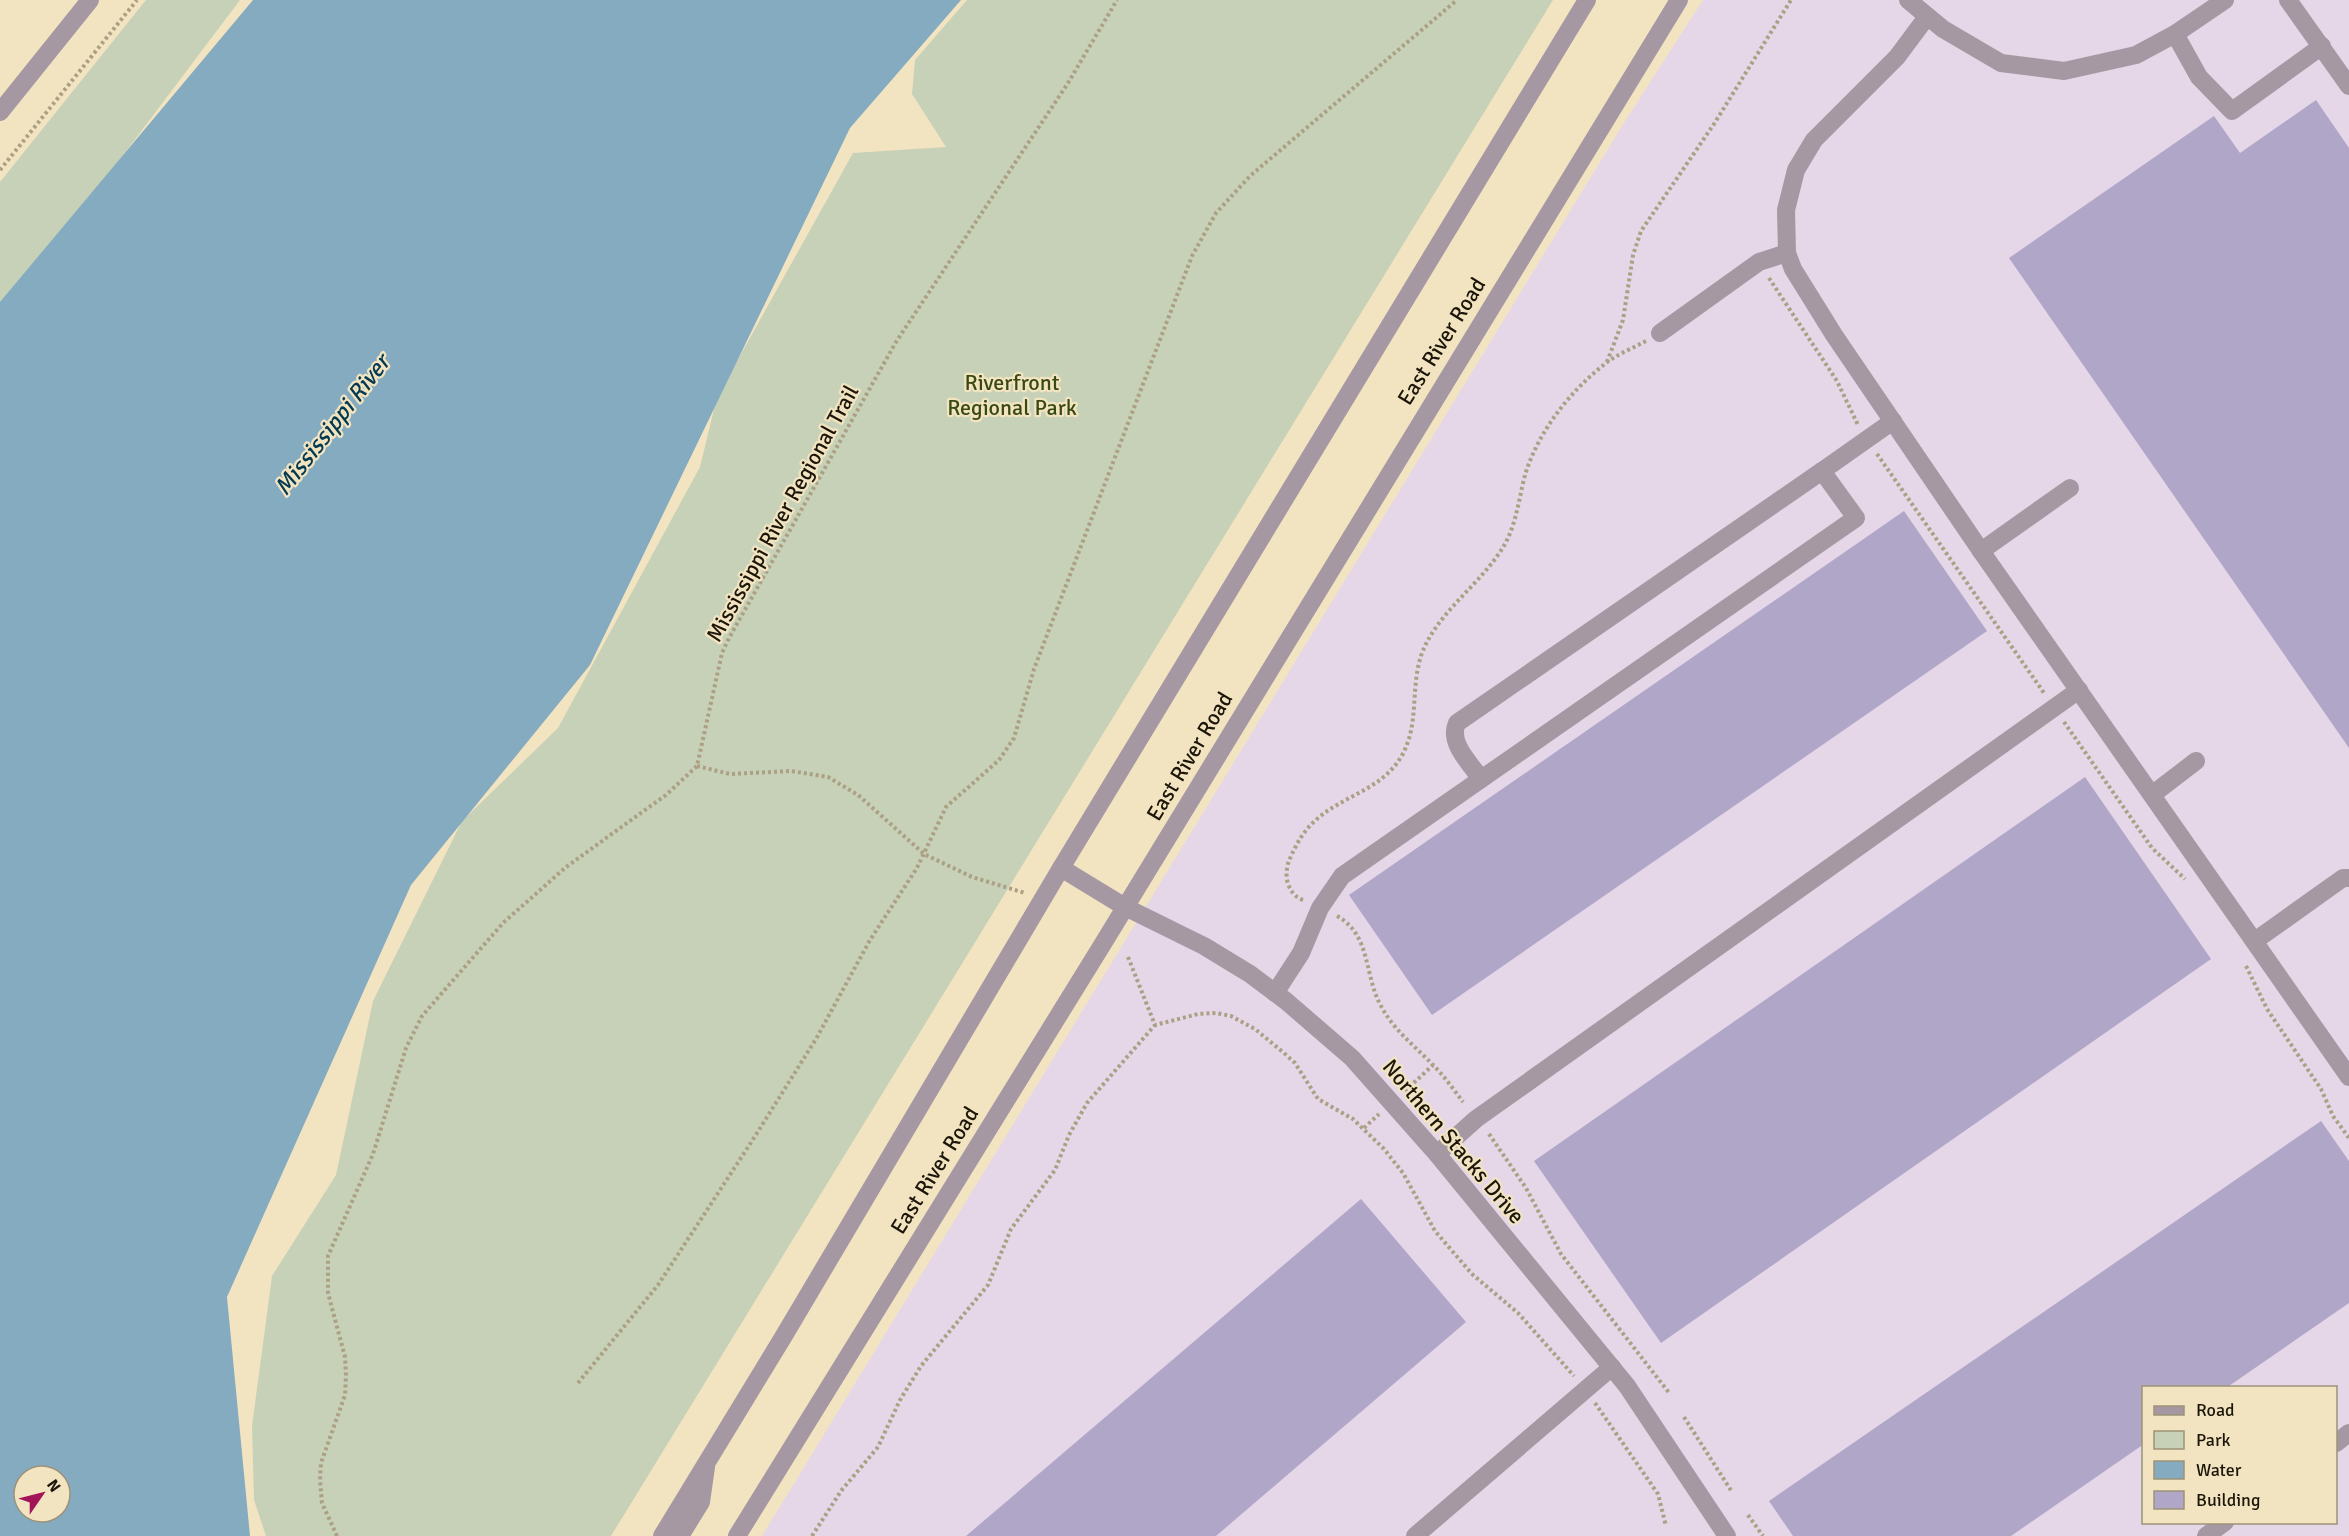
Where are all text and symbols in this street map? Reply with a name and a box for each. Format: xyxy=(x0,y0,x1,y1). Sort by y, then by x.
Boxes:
street label: East River Road xyxy=(1391,272,1491,410)
water label: Mississippi River xyxy=(268,346,398,501)
park label: Riverfront Regional Park xyxy=(947,369,1077,421)
street label: Mississippi River Regional Trail xyxy=(700,380,864,646)
street label: East River Road xyxy=(1140,687,1238,825)
street label: Northern Stacks Drive xyxy=(1377,1053,1530,1229)
street label: East River Road xyxy=(884,1101,984,1239)
legend xyxy=(2142,1386,2337,1524)
text: Road xyxy=(2196,1399,2235,1421)
text: Park xyxy=(2196,1429,2231,1451)
text: Water xyxy=(2196,1459,2242,1481)
north arrow xyxy=(12,1464,72,1524)
text: N xyxy=(42,1476,65,1496)
text: Building xyxy=(2196,1489,2260,1511)

